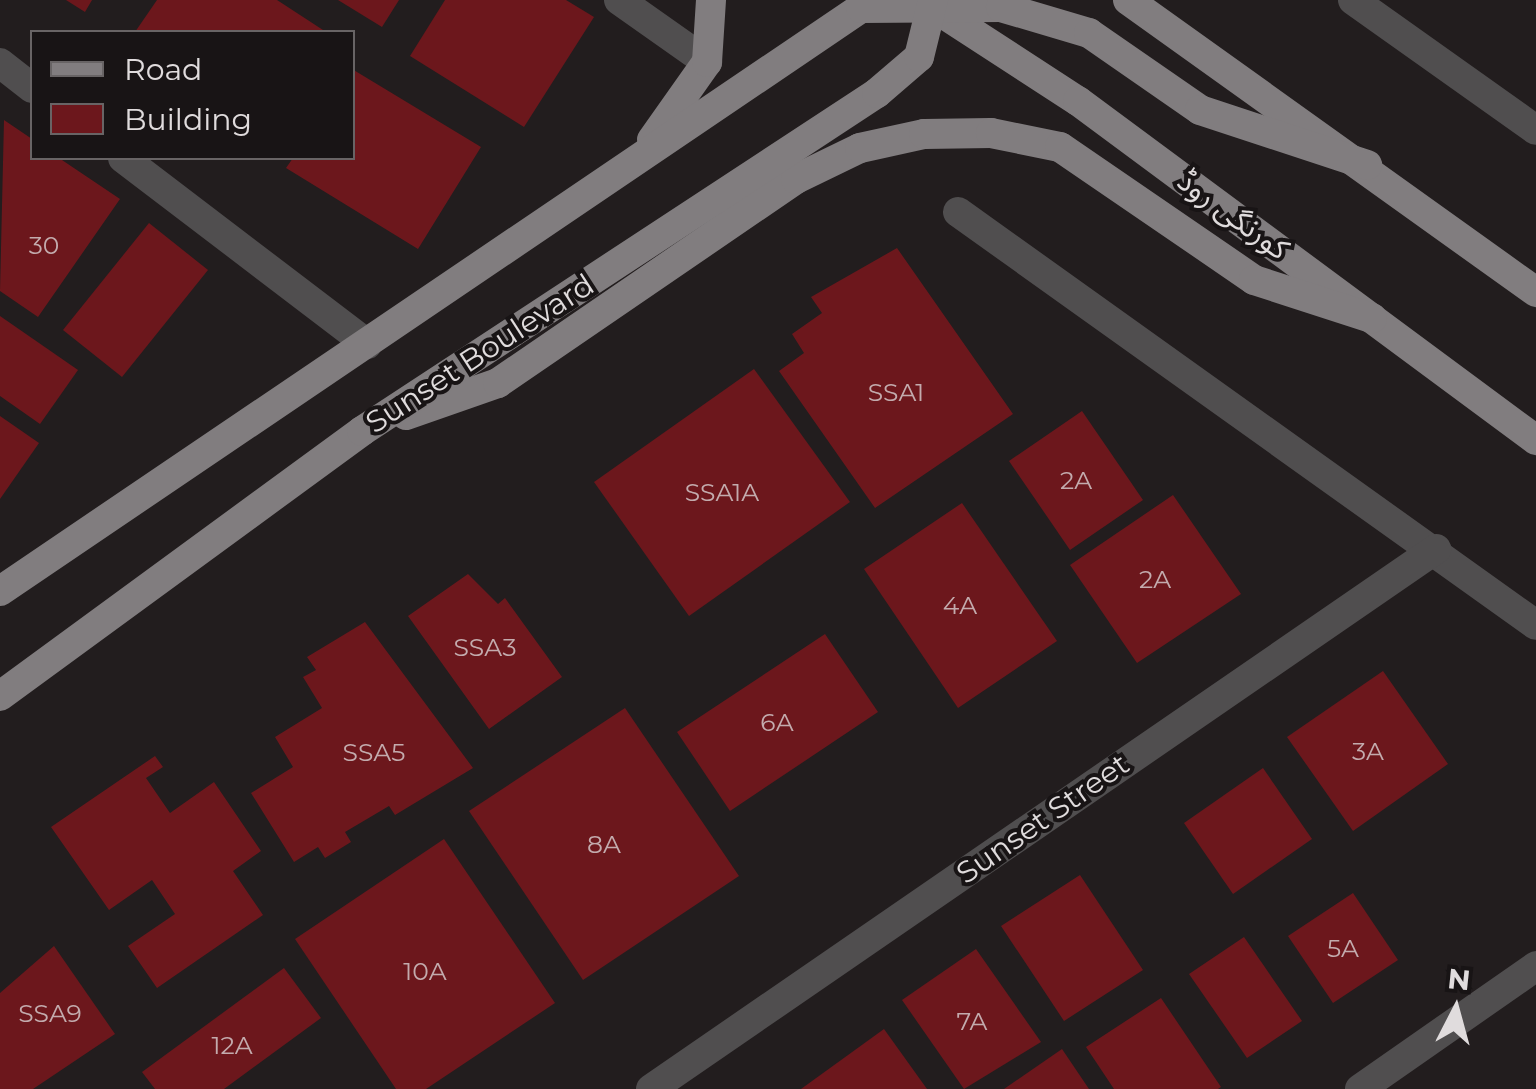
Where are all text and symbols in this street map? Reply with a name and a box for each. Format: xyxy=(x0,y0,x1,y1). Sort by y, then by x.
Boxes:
legend xyxy=(30,30,355,160)
text: Road xyxy=(124,51,202,88)
text: Building xyxy=(124,101,252,138)
street label: کورنگی روڈ xyxy=(1170,163,1296,267)
house number: 30 xyxy=(29,230,59,260)
street label: Sunset Boulevard xyxy=(359,267,601,441)
house number: SSA1 xyxy=(868,377,924,407)
house number: 2A xyxy=(1060,465,1092,495)
house number: SSA1A xyxy=(685,477,759,507)
house number: 2A xyxy=(1139,564,1171,594)
house number: 4A xyxy=(943,590,977,620)
house number: SSA3 xyxy=(453,632,517,662)
house number: 6A xyxy=(760,707,794,737)
house number: 3A xyxy=(1352,736,1384,766)
house number: SSA5 xyxy=(343,737,405,767)
street label: Sunset Street xyxy=(950,746,1136,892)
house number: 8A xyxy=(587,829,621,859)
house number: 5A xyxy=(1327,933,1359,963)
house number: 10A xyxy=(403,956,447,986)
north arrow xyxy=(1406,959,1506,1059)
text: N xyxy=(1446,961,1472,997)
house number: SSA9 xyxy=(18,998,82,1028)
house number: 7A xyxy=(957,1006,987,1036)
house number: 12A xyxy=(211,1030,253,1060)

